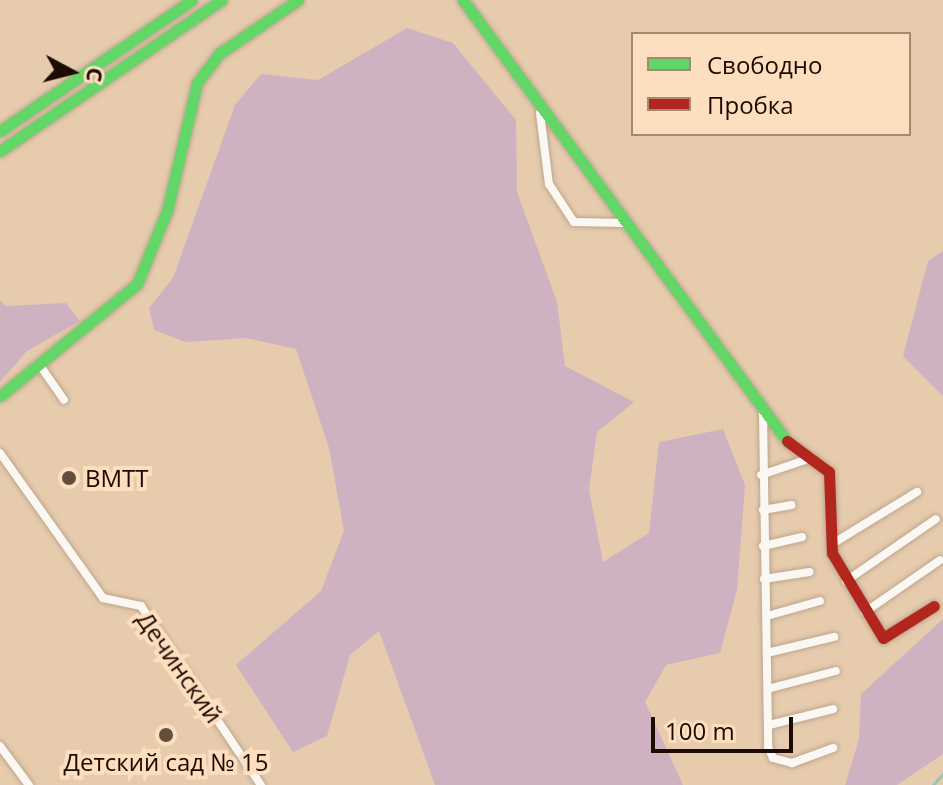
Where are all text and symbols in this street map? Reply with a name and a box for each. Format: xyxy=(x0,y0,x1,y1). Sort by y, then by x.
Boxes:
north arrow xyxy=(32,32,112,112)
legend xyxy=(631,32,911,136)
text: Свободно xyxy=(707,48,822,81)
text: С xyxy=(80,66,112,84)
text: Пробка xyxy=(707,88,794,121)
place label: ВМТТ xyxy=(85,464,149,492)
marker: ВМТТ xyxy=(60,469,78,487)
street label: Дечинский xyxy=(131,606,229,728)
scale bar xyxy=(655,701,797,751)
text: 100 m xyxy=(665,714,735,747)
marker: Детский сад № 15 xyxy=(157,726,175,744)
place label: Детский сад № 15 xyxy=(64,748,268,776)

